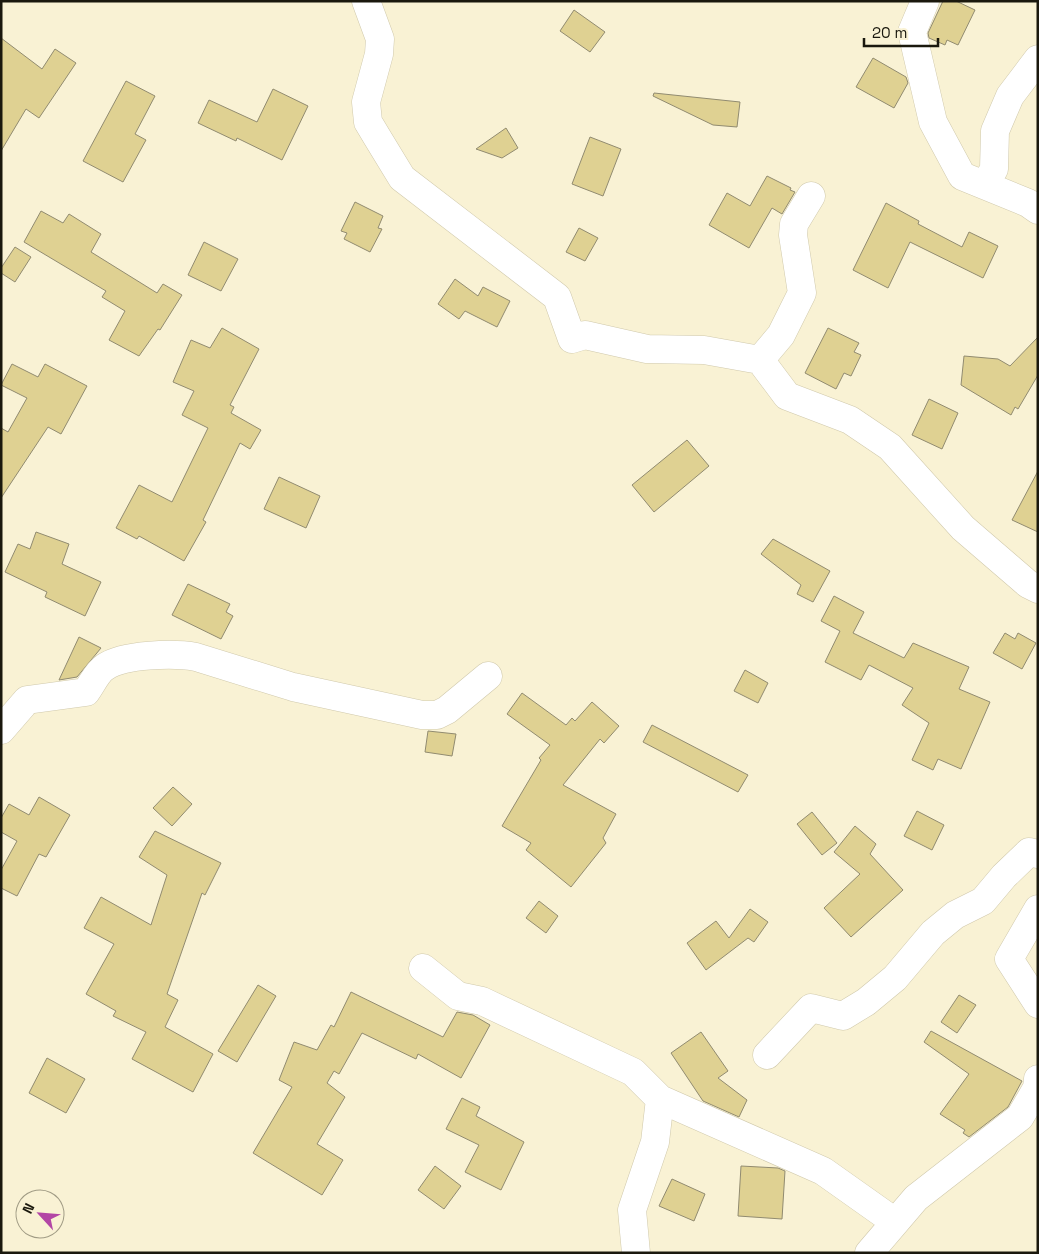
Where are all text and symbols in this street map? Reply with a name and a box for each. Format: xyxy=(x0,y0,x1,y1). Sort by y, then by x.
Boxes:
scale bar xyxy=(864,15,938,47)
text: 20 m xyxy=(872,23,907,42)
north arrow xyxy=(15,1189,65,1239)
text: N xyxy=(18,1200,38,1216)

